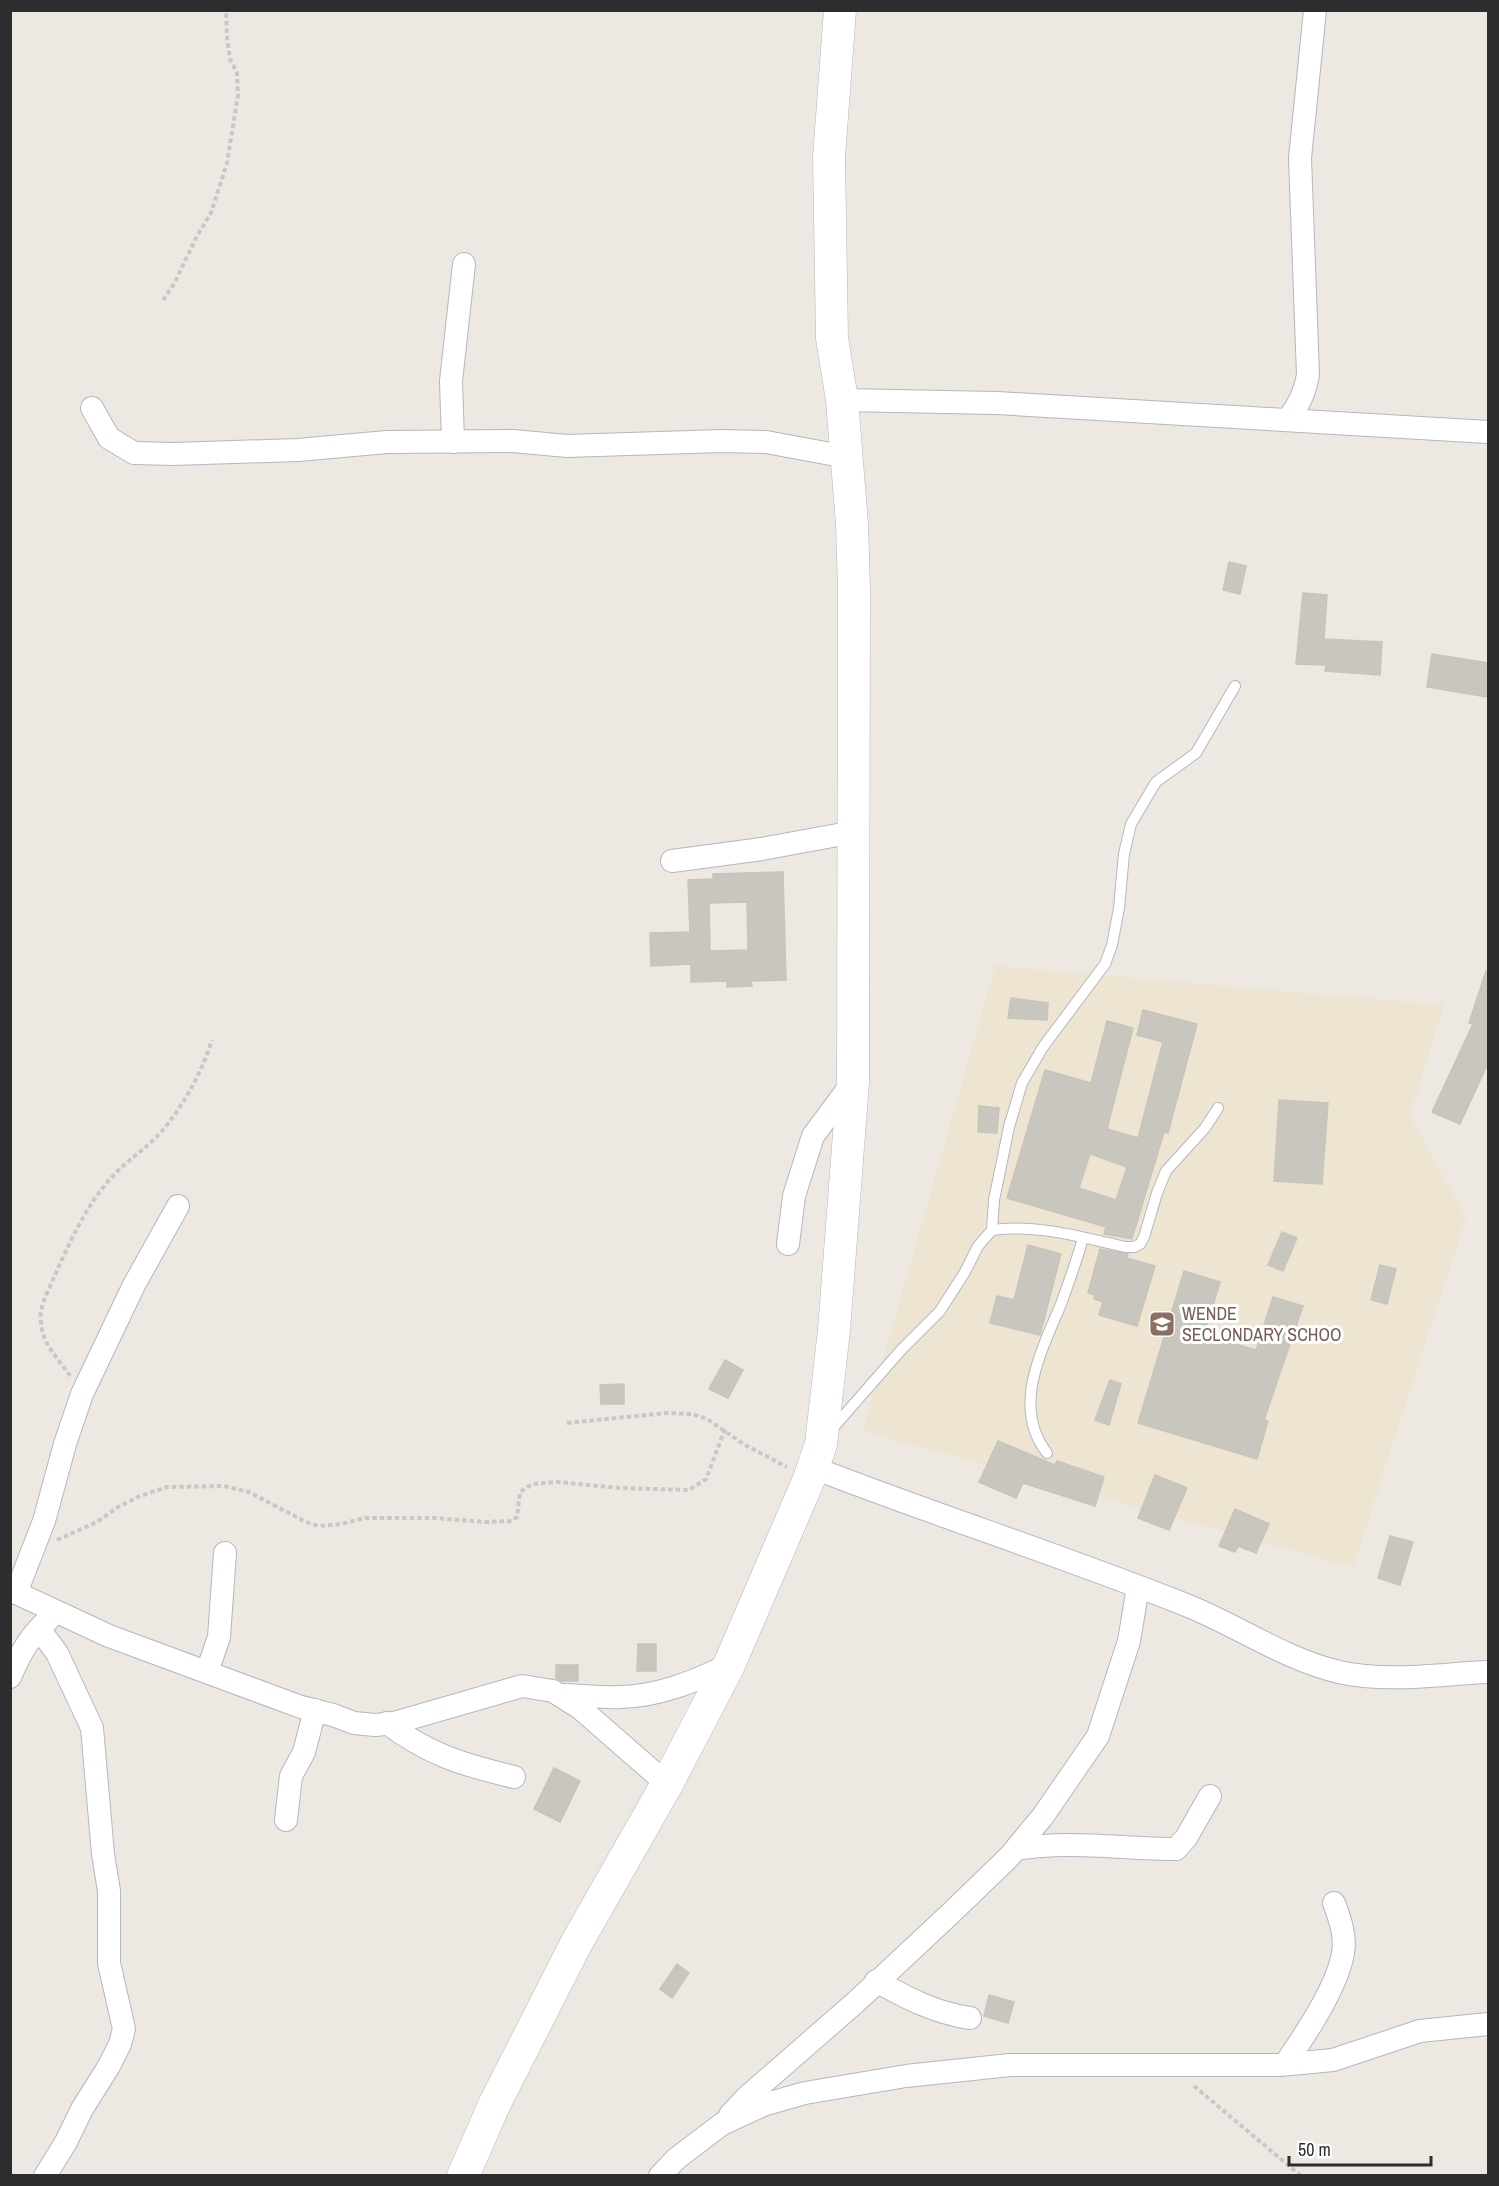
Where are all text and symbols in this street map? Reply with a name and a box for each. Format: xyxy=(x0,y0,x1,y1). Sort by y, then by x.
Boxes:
place label: WENDE SECLONDARY SCHOO xyxy=(1182,1301,1341,1347)
school or university icon: WENDE SECLONDARY SCHOO xyxy=(1147,1309,1177,1339)
scale bar xyxy=(1289,2129,1432,2167)
text: 50 m xyxy=(1298,2137,1331,2162)

